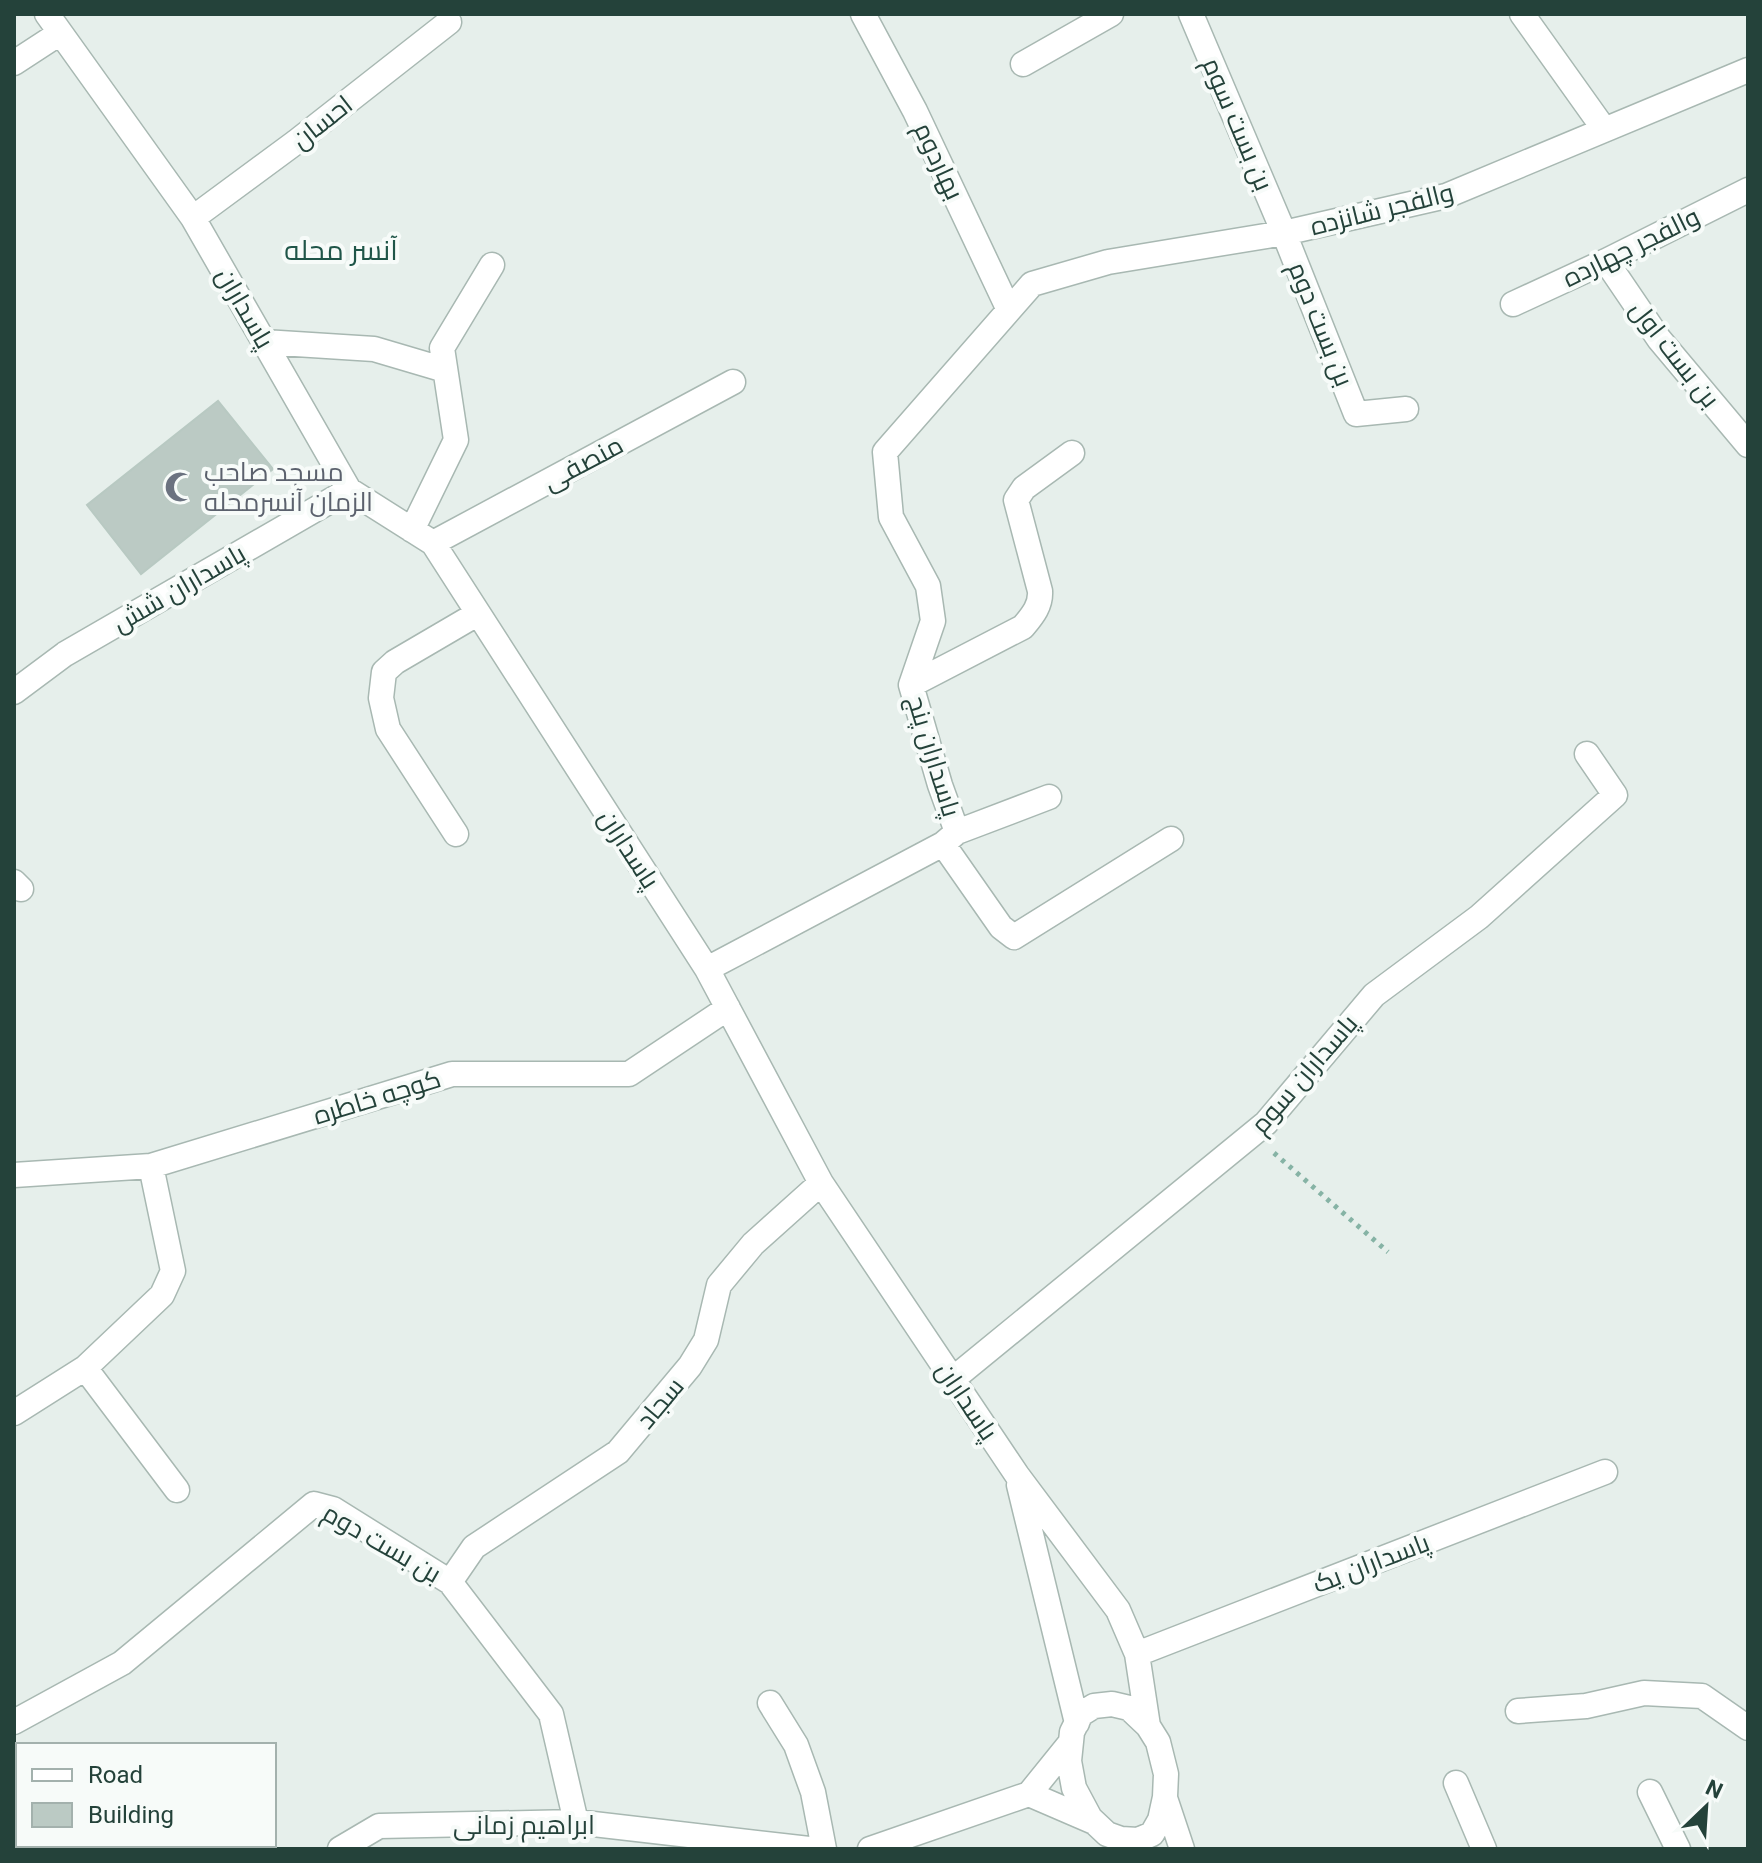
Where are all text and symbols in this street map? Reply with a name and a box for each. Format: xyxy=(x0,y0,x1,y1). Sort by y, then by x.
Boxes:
street label: بن بست سوم xyxy=(1194,53,1279,196)
street label: احسان xyxy=(286,89,358,155)
street label: بهاردوم xyxy=(905,118,970,206)
street label: والفجر شانزده xyxy=(1307,177,1457,241)
street label: والفجر چهارده xyxy=(1558,201,1705,295)
district label: آنسر محله xyxy=(284,234,398,267)
street label: بن بست دوم xyxy=(1280,257,1360,392)
street label: پاسداران xyxy=(208,262,280,355)
street label: بن بست اول xyxy=(1623,295,1726,414)
street label: منصفی xyxy=(538,430,629,497)
place label: مسجد صاحب الزمان آنسرمحله xyxy=(204,457,373,517)
mosque icon: مسجد صاحب الزمان آنسرمحله xyxy=(163,470,197,504)
street label: پاسداران شش xyxy=(107,538,252,640)
street label: پاسداران پنج xyxy=(899,692,967,821)
street label: پاسداران xyxy=(591,804,666,895)
street label: پاسداران سوم xyxy=(1244,1008,1366,1141)
street label: كوچه خاطره xyxy=(310,1063,445,1132)
street label: پاسداران xyxy=(928,1356,1004,1447)
street label: سجاد xyxy=(630,1371,690,1435)
street label: بن بست دوم xyxy=(316,1497,446,1591)
street label: پاسداران یک xyxy=(1308,1527,1434,1601)
legend xyxy=(16,1743,276,1847)
text: Road xyxy=(88,1761,143,1789)
north arrow xyxy=(1666,1767,1746,1847)
text: N xyxy=(1702,1775,1727,1804)
text: Building xyxy=(88,1801,174,1829)
street label: ابراهیم زمانی xyxy=(453,1810,595,1843)

